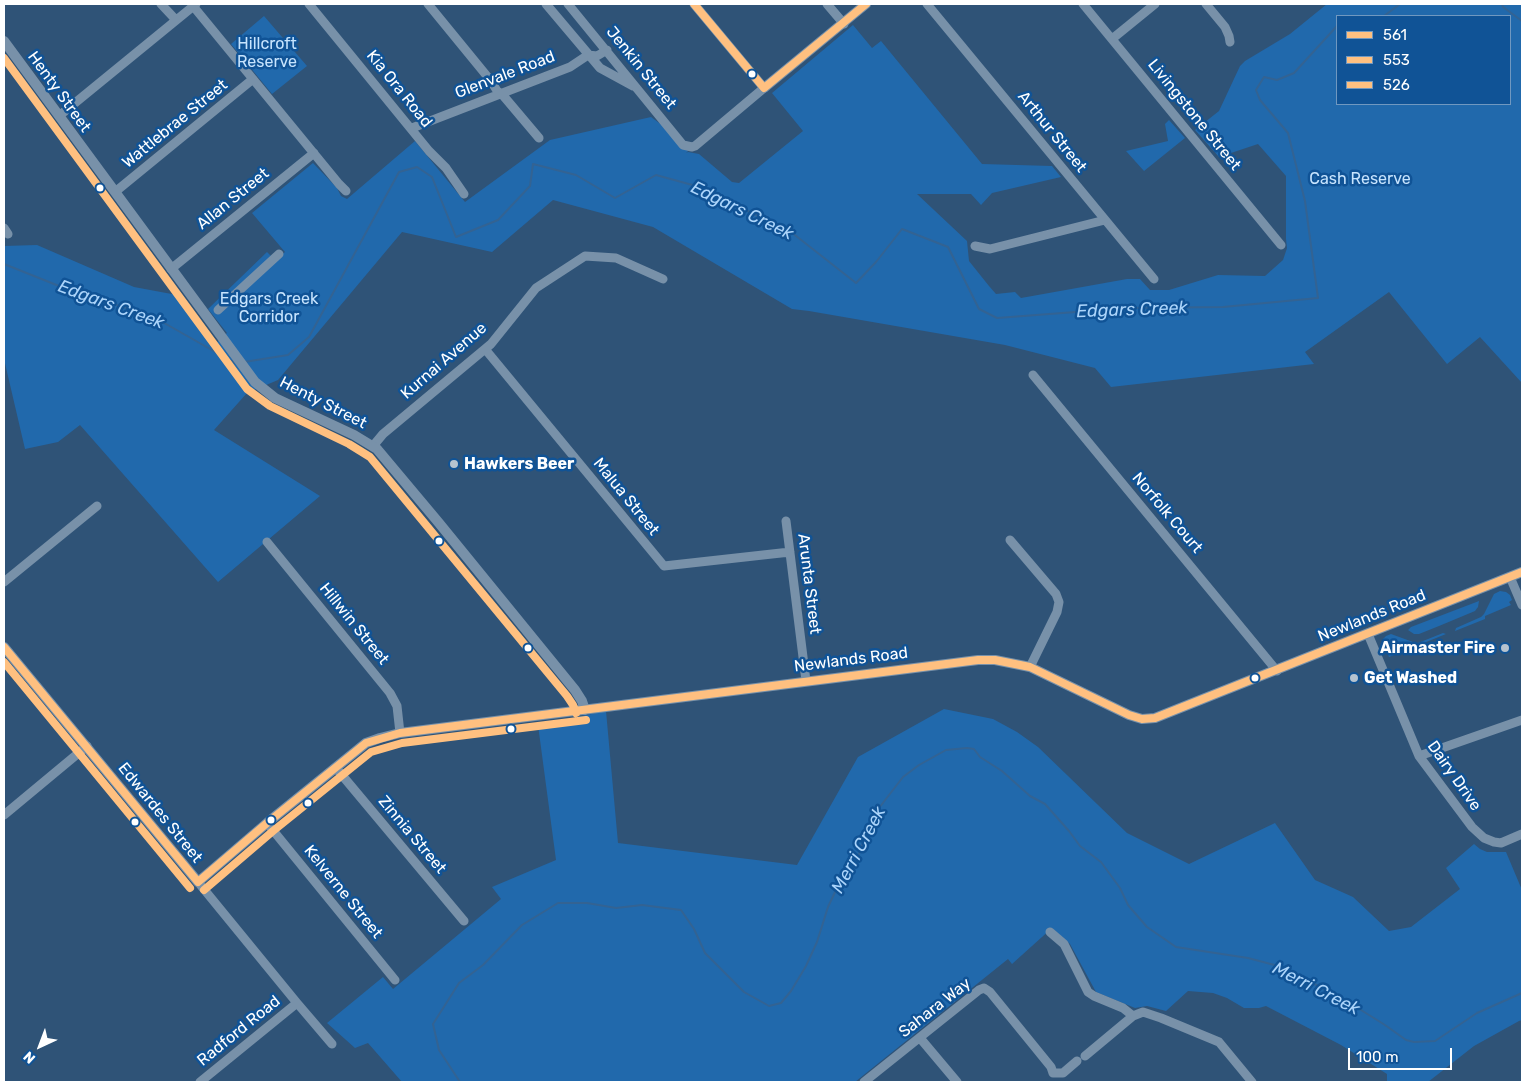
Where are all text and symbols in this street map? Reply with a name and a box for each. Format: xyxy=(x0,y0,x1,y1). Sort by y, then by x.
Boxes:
legend xyxy=(1336,15,1511,105)
street label: Jenkin Street xyxy=(602,23,680,113)
text: 561 xyxy=(1383,26,1407,44)
park label: Hillcroft Reserve xyxy=(237,34,297,72)
street label: Kia Ora Road xyxy=(362,47,436,131)
street label: Glenvale Road xyxy=(452,47,558,103)
street label: Henty Street xyxy=(23,48,95,136)
text: 553 xyxy=(1383,51,1410,69)
street label: Livingstone Street xyxy=(1143,56,1245,174)
unlabelled marker xyxy=(747,69,757,79)
street label: Wattlebrae Street xyxy=(118,76,232,172)
text: 526 xyxy=(1383,76,1410,94)
street label: Arthur Street xyxy=(1013,88,1091,176)
street label: Allan Street xyxy=(193,164,273,234)
park label: Cash Reserve xyxy=(1309,169,1411,189)
water label: Edgars Creek xyxy=(687,177,797,245)
unlabelled marker xyxy=(95,183,105,193)
water label: Edgars Creek xyxy=(55,276,167,334)
park label: Edgars Creek Corridor xyxy=(220,289,318,327)
water label: Edgars Creek xyxy=(1076,297,1188,323)
street label: Kurnai Avenue xyxy=(397,319,491,403)
street label: Henty Street xyxy=(276,373,370,433)
place label: Hawkers Beer xyxy=(464,454,574,474)
street label: Malua Street xyxy=(589,454,663,540)
marker: Hawkers Beer xyxy=(448,458,460,470)
street label: Norfolk Court xyxy=(1128,469,1206,557)
street label: Arunta Street xyxy=(793,533,825,635)
unlabelled marker xyxy=(434,536,444,546)
street label: Hillwin Street xyxy=(315,579,393,669)
street label: Newlands Road xyxy=(1315,586,1429,646)
place label: Airmaster Fire xyxy=(1380,638,1495,658)
marker: Airmaster Fire xyxy=(1499,642,1511,654)
unlabelled marker xyxy=(523,643,533,653)
street label: Newlands Road xyxy=(793,643,909,677)
place label: Get Washed xyxy=(1364,668,1457,688)
marker: Get Washed xyxy=(1348,672,1360,684)
unlabelled marker xyxy=(1250,673,1260,683)
unlabelled marker xyxy=(506,724,516,734)
street label: Dairy Drive xyxy=(1423,737,1485,815)
street label: Edwardes Street xyxy=(114,759,206,867)
street label: Zinnia Street xyxy=(374,792,450,878)
unlabelled marker xyxy=(303,798,313,808)
water label: Merri Creek xyxy=(827,803,891,897)
unlabelled marker xyxy=(266,815,276,825)
unlabelled marker xyxy=(130,817,140,827)
street label: Kelverne Street xyxy=(300,841,386,943)
water label: Merri Creek xyxy=(1269,958,1363,1020)
street label: Sahara Way xyxy=(895,974,975,1042)
street label: Radford Road xyxy=(194,992,284,1070)
north arrow xyxy=(15,1021,65,1071)
scale bar xyxy=(1351,1038,1455,1070)
text: N xyxy=(20,1048,39,1067)
text: 100 m xyxy=(1356,1048,1398,1066)

